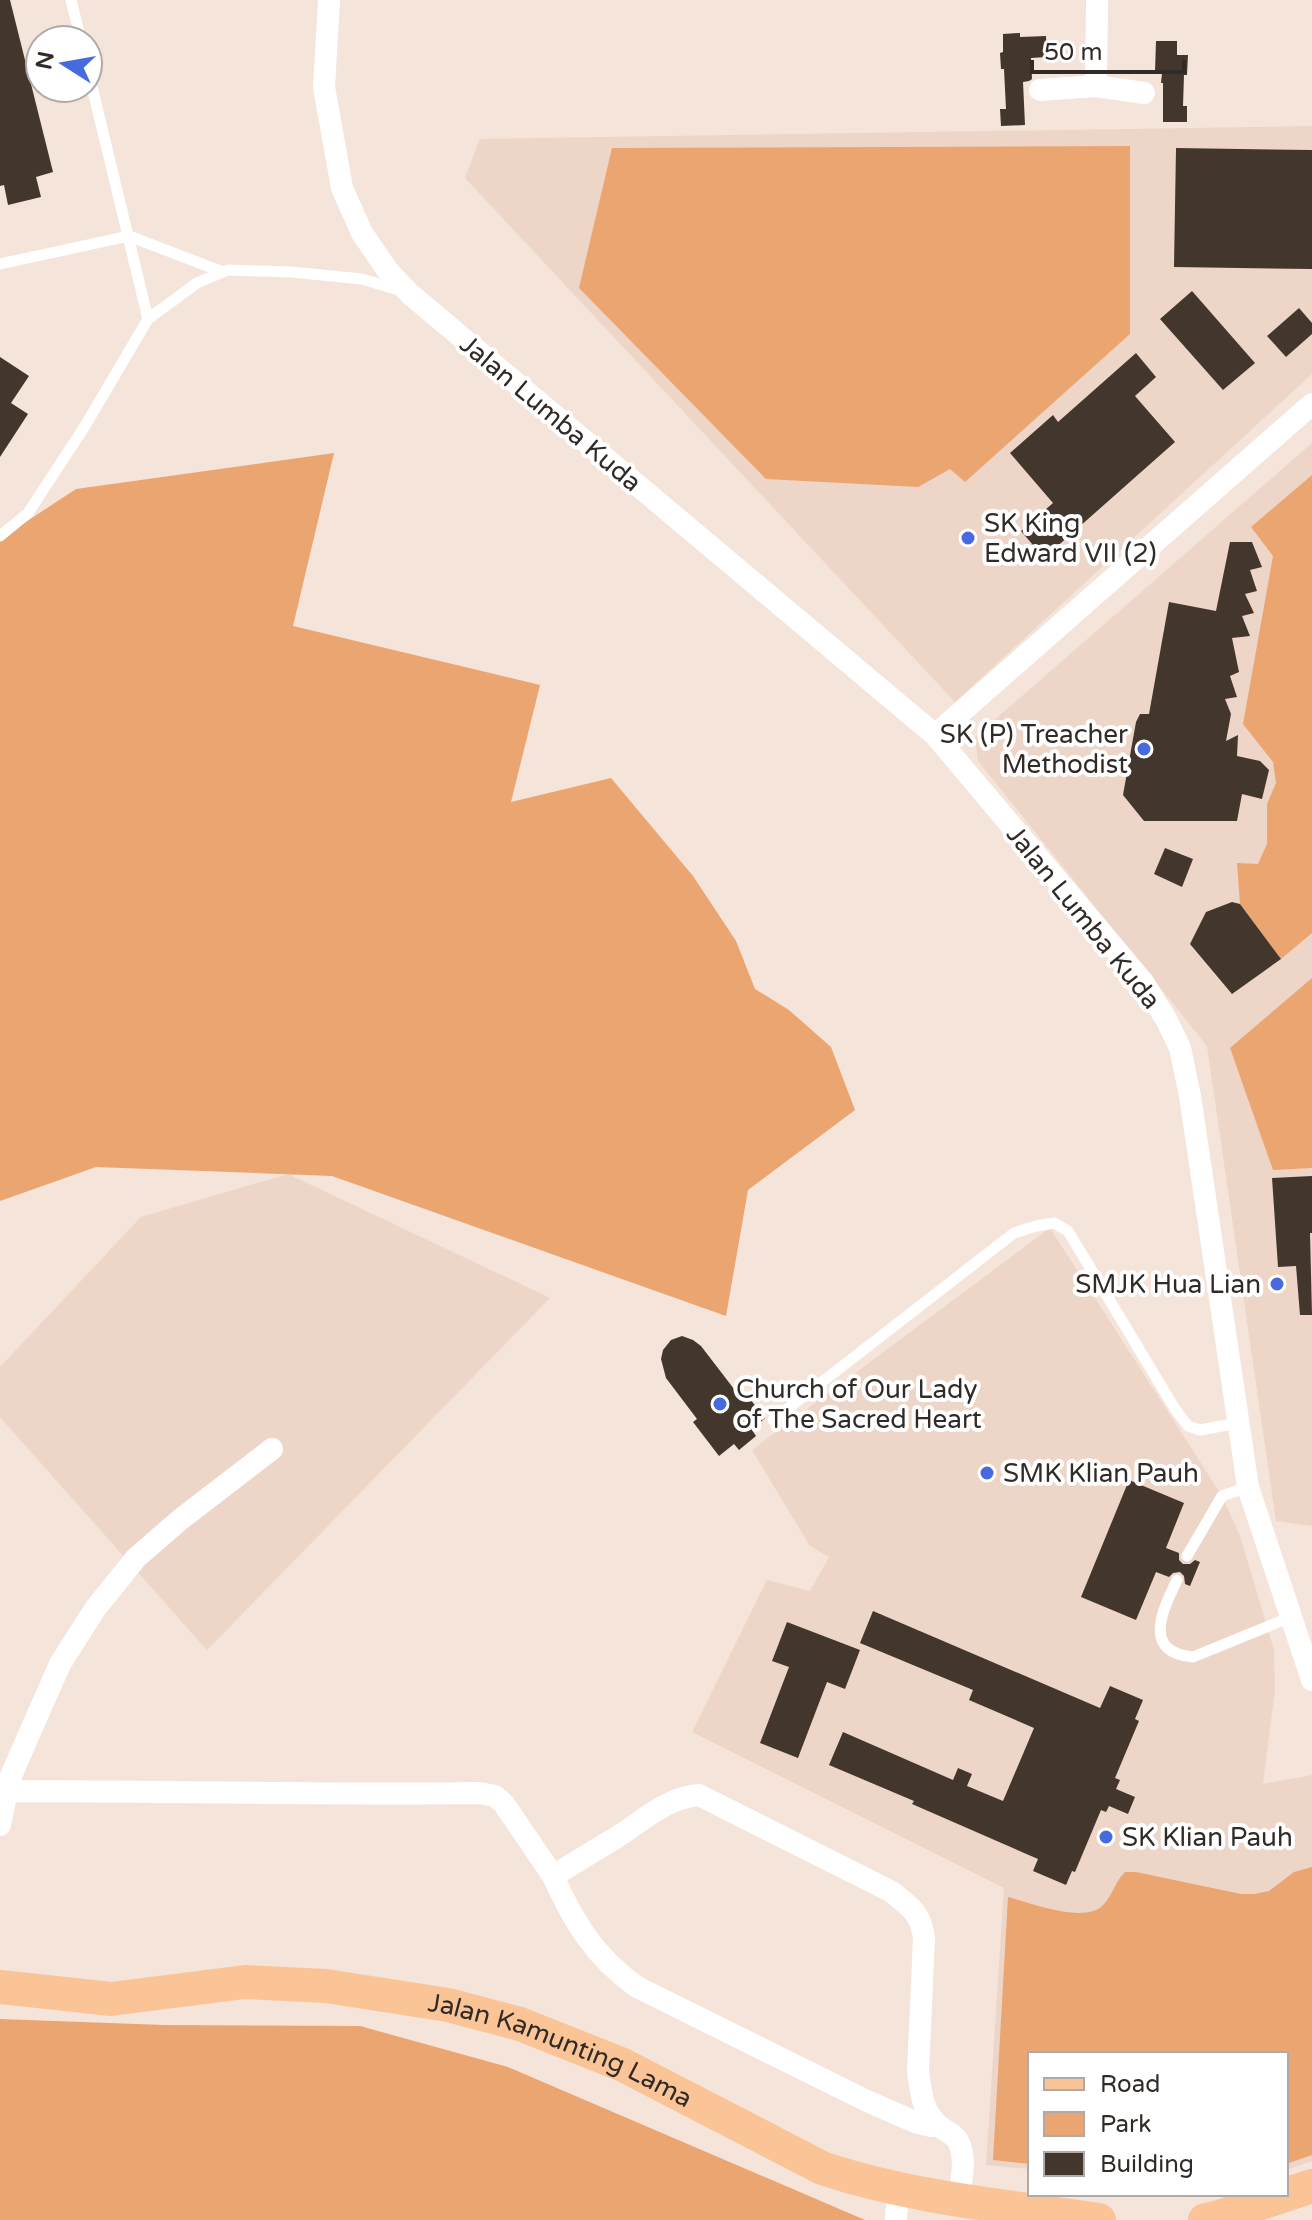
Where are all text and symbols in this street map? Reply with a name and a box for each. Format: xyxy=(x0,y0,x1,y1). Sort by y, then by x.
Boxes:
north arrow xyxy=(24,24,104,104)
scale bar xyxy=(1032,24,1184,74)
text: 50 m xyxy=(1044,38,1102,67)
text: N xyxy=(31,49,60,72)
street label: Jalan Lumba Kuda xyxy=(454,329,648,498)
place label: SK King Edward VII (2) xyxy=(984,508,1157,569)
marker: SK King Edward VII (2) xyxy=(959,529,977,547)
place label: SK (P) Treacher Methodist xyxy=(940,719,1128,780)
marker: SK (P) Treacher Methodist xyxy=(1135,740,1153,758)
street label: Jalan Lumba Kuda xyxy=(1000,819,1167,1015)
place label: SMJK Hua Lian xyxy=(1075,1269,1261,1300)
marker: SMJK Hua Lian xyxy=(1268,1275,1286,1293)
place label: Church of Our Lady of The Sacred Heart xyxy=(736,1374,982,1435)
marker: Church of Our Lady of The Sacred Heart xyxy=(711,1395,729,1413)
place label: SMK Klian Pauh xyxy=(1003,1458,1199,1489)
marker: SMK Klian Pauh xyxy=(978,1464,996,1482)
place label: SK Klian Pauh xyxy=(1122,1822,1293,1853)
marker: SK Klian Pauh xyxy=(1097,1828,1115,1846)
street label: Jalan Kamunting Lama xyxy=(426,1987,697,2114)
legend xyxy=(1028,2052,1288,2196)
text: Road xyxy=(1100,2070,1160,2099)
text: Park xyxy=(1100,2110,1151,2139)
text: Building xyxy=(1100,2150,1194,2179)

